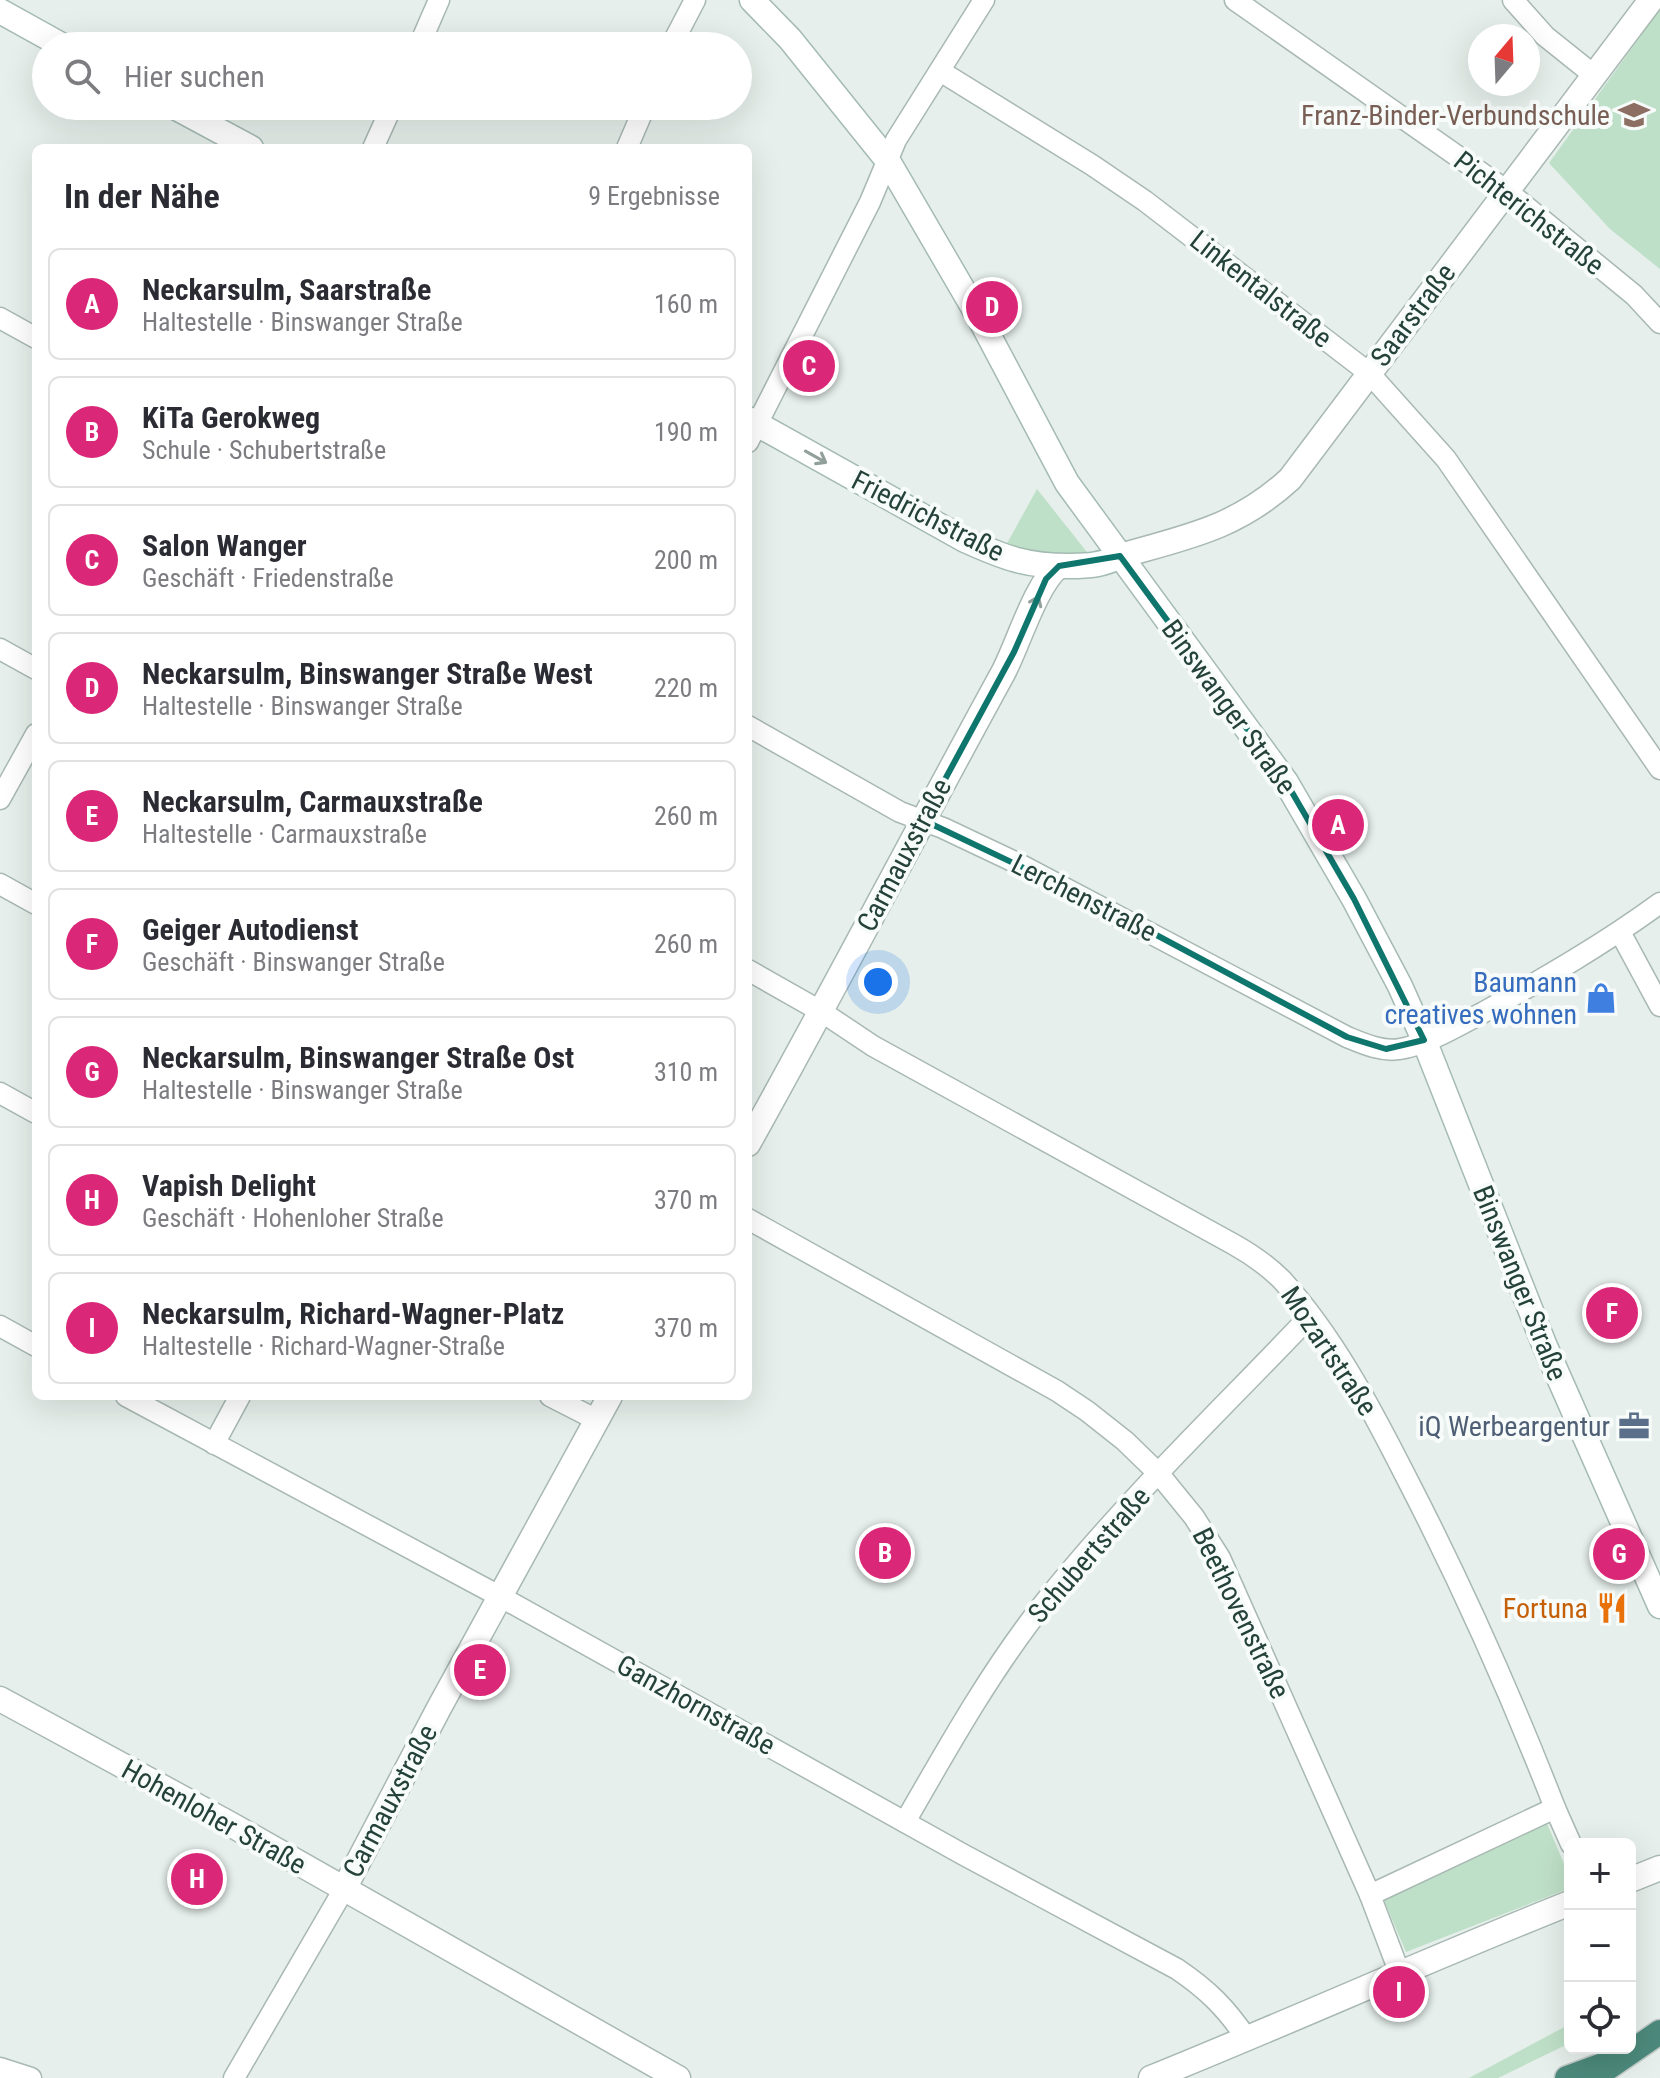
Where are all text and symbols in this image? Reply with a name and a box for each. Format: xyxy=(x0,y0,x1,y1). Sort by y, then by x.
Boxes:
north arrow xyxy=(1468,24,1540,96)
search box xyxy=(32,32,752,120)
icon: search xyxy=(60,54,104,98)
text: Hier suchen xyxy=(124,59,265,94)
school or university icon: Franz-Binder-Verbundschule xyxy=(1617,98,1651,132)
place label: Franz-Binder-Verbundschule xyxy=(1301,99,1610,132)
street label: Pichterichstraße xyxy=(1447,144,1611,282)
text: In der Nähe xyxy=(64,176,220,216)
text: 9 Ergebnisse xyxy=(588,181,720,211)
street label: Linkentalstraße xyxy=(1184,223,1338,355)
street label: Saarstraße xyxy=(1364,257,1462,373)
text: Neckarsulm, Saarstraße xyxy=(142,272,431,307)
pin: D xyxy=(966,277,1018,337)
text: A xyxy=(84,289,100,319)
text: 160 m xyxy=(654,289,718,319)
text: Haltestelle · Binswanger Straße xyxy=(142,307,463,337)
pin: C xyxy=(783,336,835,396)
text: KiTa Gerokweg xyxy=(142,400,320,435)
text: B xyxy=(85,417,99,447)
text: 190 m xyxy=(654,417,718,447)
text: Schule · Schubertstraße xyxy=(142,435,386,465)
one-way arrow xyxy=(804,449,827,465)
street label: Friedrichstraße xyxy=(846,463,1010,569)
text: Salon Wanger xyxy=(142,528,307,563)
text: C xyxy=(85,545,99,575)
text: 200 m xyxy=(654,545,718,575)
text: Geschäft · Friedenstraße xyxy=(142,563,394,593)
one-way arrow xyxy=(1027,595,1042,620)
street label: Binswanger Straße xyxy=(1155,614,1303,800)
text: Neckarsulm, Binswanger Straße West xyxy=(142,656,593,691)
text: D xyxy=(85,673,99,703)
text: 220 m xyxy=(654,673,718,703)
text: Haltestelle · Binswanger Straße xyxy=(142,691,463,721)
street label: Carmauxstraße xyxy=(850,773,958,937)
text: Neckarsulm, Carmauxstraße xyxy=(142,784,483,819)
pin: A xyxy=(1312,795,1364,855)
text: E xyxy=(86,801,98,831)
text: 260 m xyxy=(654,801,718,831)
text: Haltestelle · Carmauxstraße xyxy=(142,819,427,849)
street label: Lerchenstraße xyxy=(1006,847,1162,949)
text: Geiger Autodienst xyxy=(142,912,358,947)
text: F xyxy=(86,929,98,959)
text: 260 m xyxy=(654,929,718,959)
text: Geschäft · Binswanger Straße xyxy=(142,947,445,977)
your location xyxy=(858,962,898,1002)
place label: Baumann creatives wohnen xyxy=(1384,966,1577,1031)
shop icon: Baumann creatives wohnen xyxy=(1584,981,1618,1015)
text: Neckarsulm, Binswanger Straße Ost xyxy=(142,1040,574,1075)
text: G xyxy=(84,1057,100,1087)
text: 310 m xyxy=(654,1057,718,1087)
text: Haltestelle · Binswanger Straße xyxy=(142,1075,463,1105)
text: Vapish Delight xyxy=(142,1168,316,1203)
street label: Binswanger Straße xyxy=(1466,1181,1574,1385)
text: H xyxy=(84,1185,100,1215)
text: 370 m xyxy=(654,1185,718,1215)
text: Geschäft · Hohenloher Straße xyxy=(142,1203,444,1233)
street label: Mozartstraße xyxy=(1274,1280,1384,1422)
pin: F xyxy=(1586,1283,1638,1343)
text: Neckarsulm, Richard-Wagner-Platz xyxy=(142,1296,564,1331)
text: I xyxy=(88,1313,96,1343)
text: 370 m xyxy=(654,1313,718,1343)
text: Haltestelle · Richard-Wagner-Straße xyxy=(142,1331,505,1361)
office icon: iQ Werbeargentur xyxy=(1617,1409,1651,1443)
place label: iQ Werbeargentur xyxy=(1418,1410,1610,1443)
street label: Schubertstraße xyxy=(1021,1480,1157,1630)
street label: Beethovenstraße xyxy=(1185,1522,1297,1704)
pin: B xyxy=(859,1523,911,1583)
pin: G xyxy=(1593,1524,1645,1584)
restaurant icon: Fortuna xyxy=(1595,1591,1629,1625)
place label: Fortuna xyxy=(1503,1592,1588,1625)
pin: E xyxy=(454,1640,506,1700)
street label: Ganzhornstraße xyxy=(611,1648,781,1762)
street label: Carmauxstraße xyxy=(336,1719,444,1883)
street label: Hohenloher Straße xyxy=(116,1752,312,1882)
map controls xyxy=(1564,1838,1636,2054)
button: + xyxy=(1564,1838,1636,1910)
pin: H xyxy=(171,1849,223,1909)
button: − xyxy=(1564,1910,1636,1982)
pin: I xyxy=(1373,1962,1425,2022)
button: locate xyxy=(1564,1982,1636,2054)

